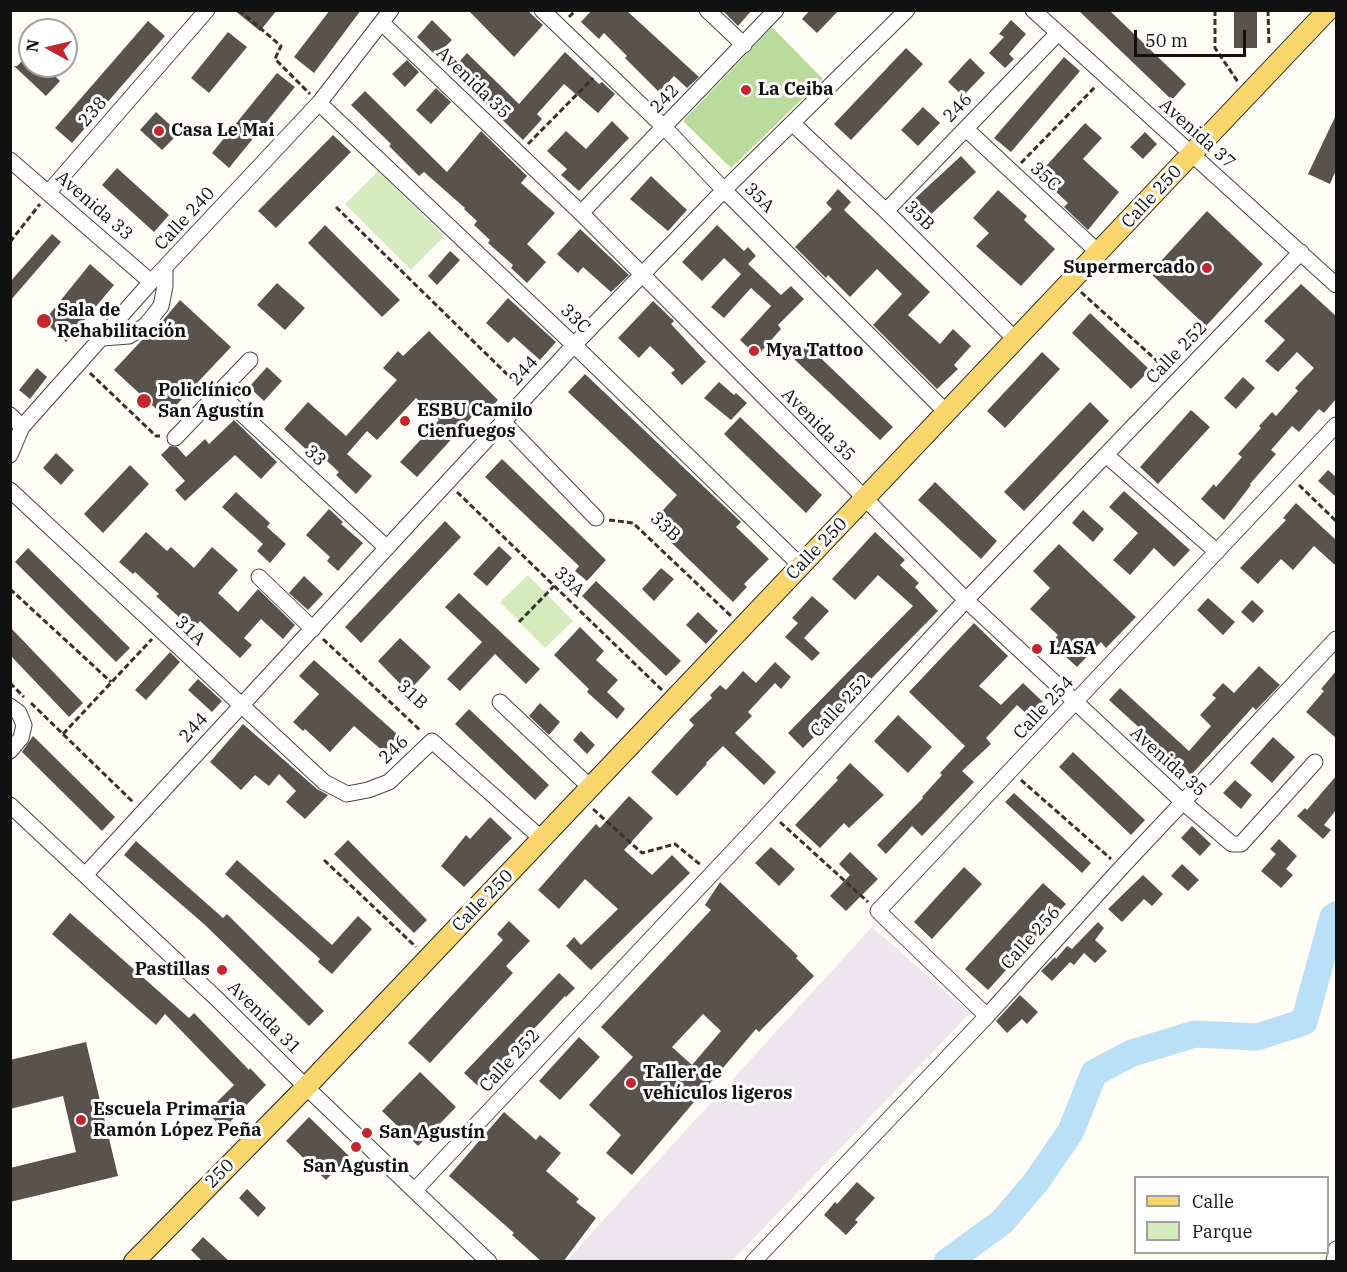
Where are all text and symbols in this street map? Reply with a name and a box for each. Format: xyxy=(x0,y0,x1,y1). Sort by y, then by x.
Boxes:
north arrow xyxy=(18,18,78,78)
scale bar xyxy=(1137,18,1250,56)
text: 50 m xyxy=(1145,29,1188,52)
text: N xyxy=(21,38,43,53)
street label: Avenida 35 xyxy=(431,42,515,124)
place label: La Ceiba xyxy=(758,79,834,101)
street label: 242 xyxy=(646,80,684,118)
marker: La Ceiba xyxy=(739,83,753,97)
street label: 246 xyxy=(939,89,977,127)
street label: 238 xyxy=(74,93,112,131)
street label: Avenida 37 xyxy=(1155,94,1239,174)
place label: Casa Le Mai xyxy=(171,120,275,142)
marker: Casa Le Mai xyxy=(152,124,166,138)
street label: 35C xyxy=(1025,158,1065,196)
street label: Calle 250 xyxy=(1117,161,1187,233)
street label: Avenida 33 xyxy=(51,167,137,245)
street label: 35A xyxy=(739,178,779,218)
street label: Calle 240 xyxy=(150,183,220,255)
street label: 35B xyxy=(899,196,939,236)
place label: Supermercado xyxy=(1063,257,1195,279)
marker: Supermercado xyxy=(1200,261,1214,275)
place label: Sala de Rehabilitación xyxy=(57,300,186,342)
street label: 33C xyxy=(556,300,594,338)
marker: Sala de Rehabilitación xyxy=(35,312,53,330)
street label: Calle 252 xyxy=(1142,317,1212,389)
place label: Mya Tattoo xyxy=(766,340,863,362)
marker: Mya Tattoo xyxy=(747,344,761,358)
street label: 244 xyxy=(505,352,543,390)
place label: Policlínico San Agustín xyxy=(158,380,264,422)
street label: Avenida 35 xyxy=(777,384,859,466)
marker: Policlínico San Agustín xyxy=(135,392,153,410)
place label: ESBU Camilo Cienfuegos xyxy=(417,400,533,442)
marker: ESBU Camilo Cienfuegos xyxy=(398,414,412,428)
street label: 33 xyxy=(300,441,330,471)
street label: 33B xyxy=(645,508,685,546)
street label: Calle 250 xyxy=(782,513,852,585)
street label: 33A xyxy=(549,562,589,602)
street label: 31A xyxy=(170,612,210,650)
place label: LASA xyxy=(1049,638,1096,660)
marker: LASA xyxy=(1030,642,1044,656)
street label: Calle 252 xyxy=(806,670,876,742)
street label: Calle 254 xyxy=(1009,672,1079,744)
street label: 31B xyxy=(392,676,432,714)
street label: 244 xyxy=(175,709,213,747)
street label: Avenida 35 xyxy=(1126,722,1210,802)
street label: 246 xyxy=(375,731,413,769)
street label: Calle 250 xyxy=(448,865,518,937)
street label: Calle 256 xyxy=(997,902,1065,974)
place label: Pastillas xyxy=(135,959,210,981)
marker: Pastillas xyxy=(215,963,229,977)
street label: Avenida 31 xyxy=(223,977,305,1059)
street label: Calle 252 xyxy=(475,1025,545,1097)
place label: Taller de vehículos ligeros xyxy=(643,1062,792,1104)
marker: Taller de vehículos ligeros xyxy=(624,1076,638,1090)
place label: Escuela Primaria Ramón López Peña xyxy=(93,1099,261,1142)
marker: Escuela Primaria Ramón López Peña xyxy=(74,1113,88,1127)
place label: San Agustín xyxy=(379,1122,485,1144)
marker: San Agustín xyxy=(360,1126,374,1140)
marker: San Agustin xyxy=(349,1140,363,1154)
street label: 250 xyxy=(201,1155,239,1193)
place label: San Agustin xyxy=(303,1156,409,1178)
legend xyxy=(1134,1176,1329,1254)
text: Calle xyxy=(1192,1190,1234,1213)
text: Parque xyxy=(1192,1220,1252,1243)

